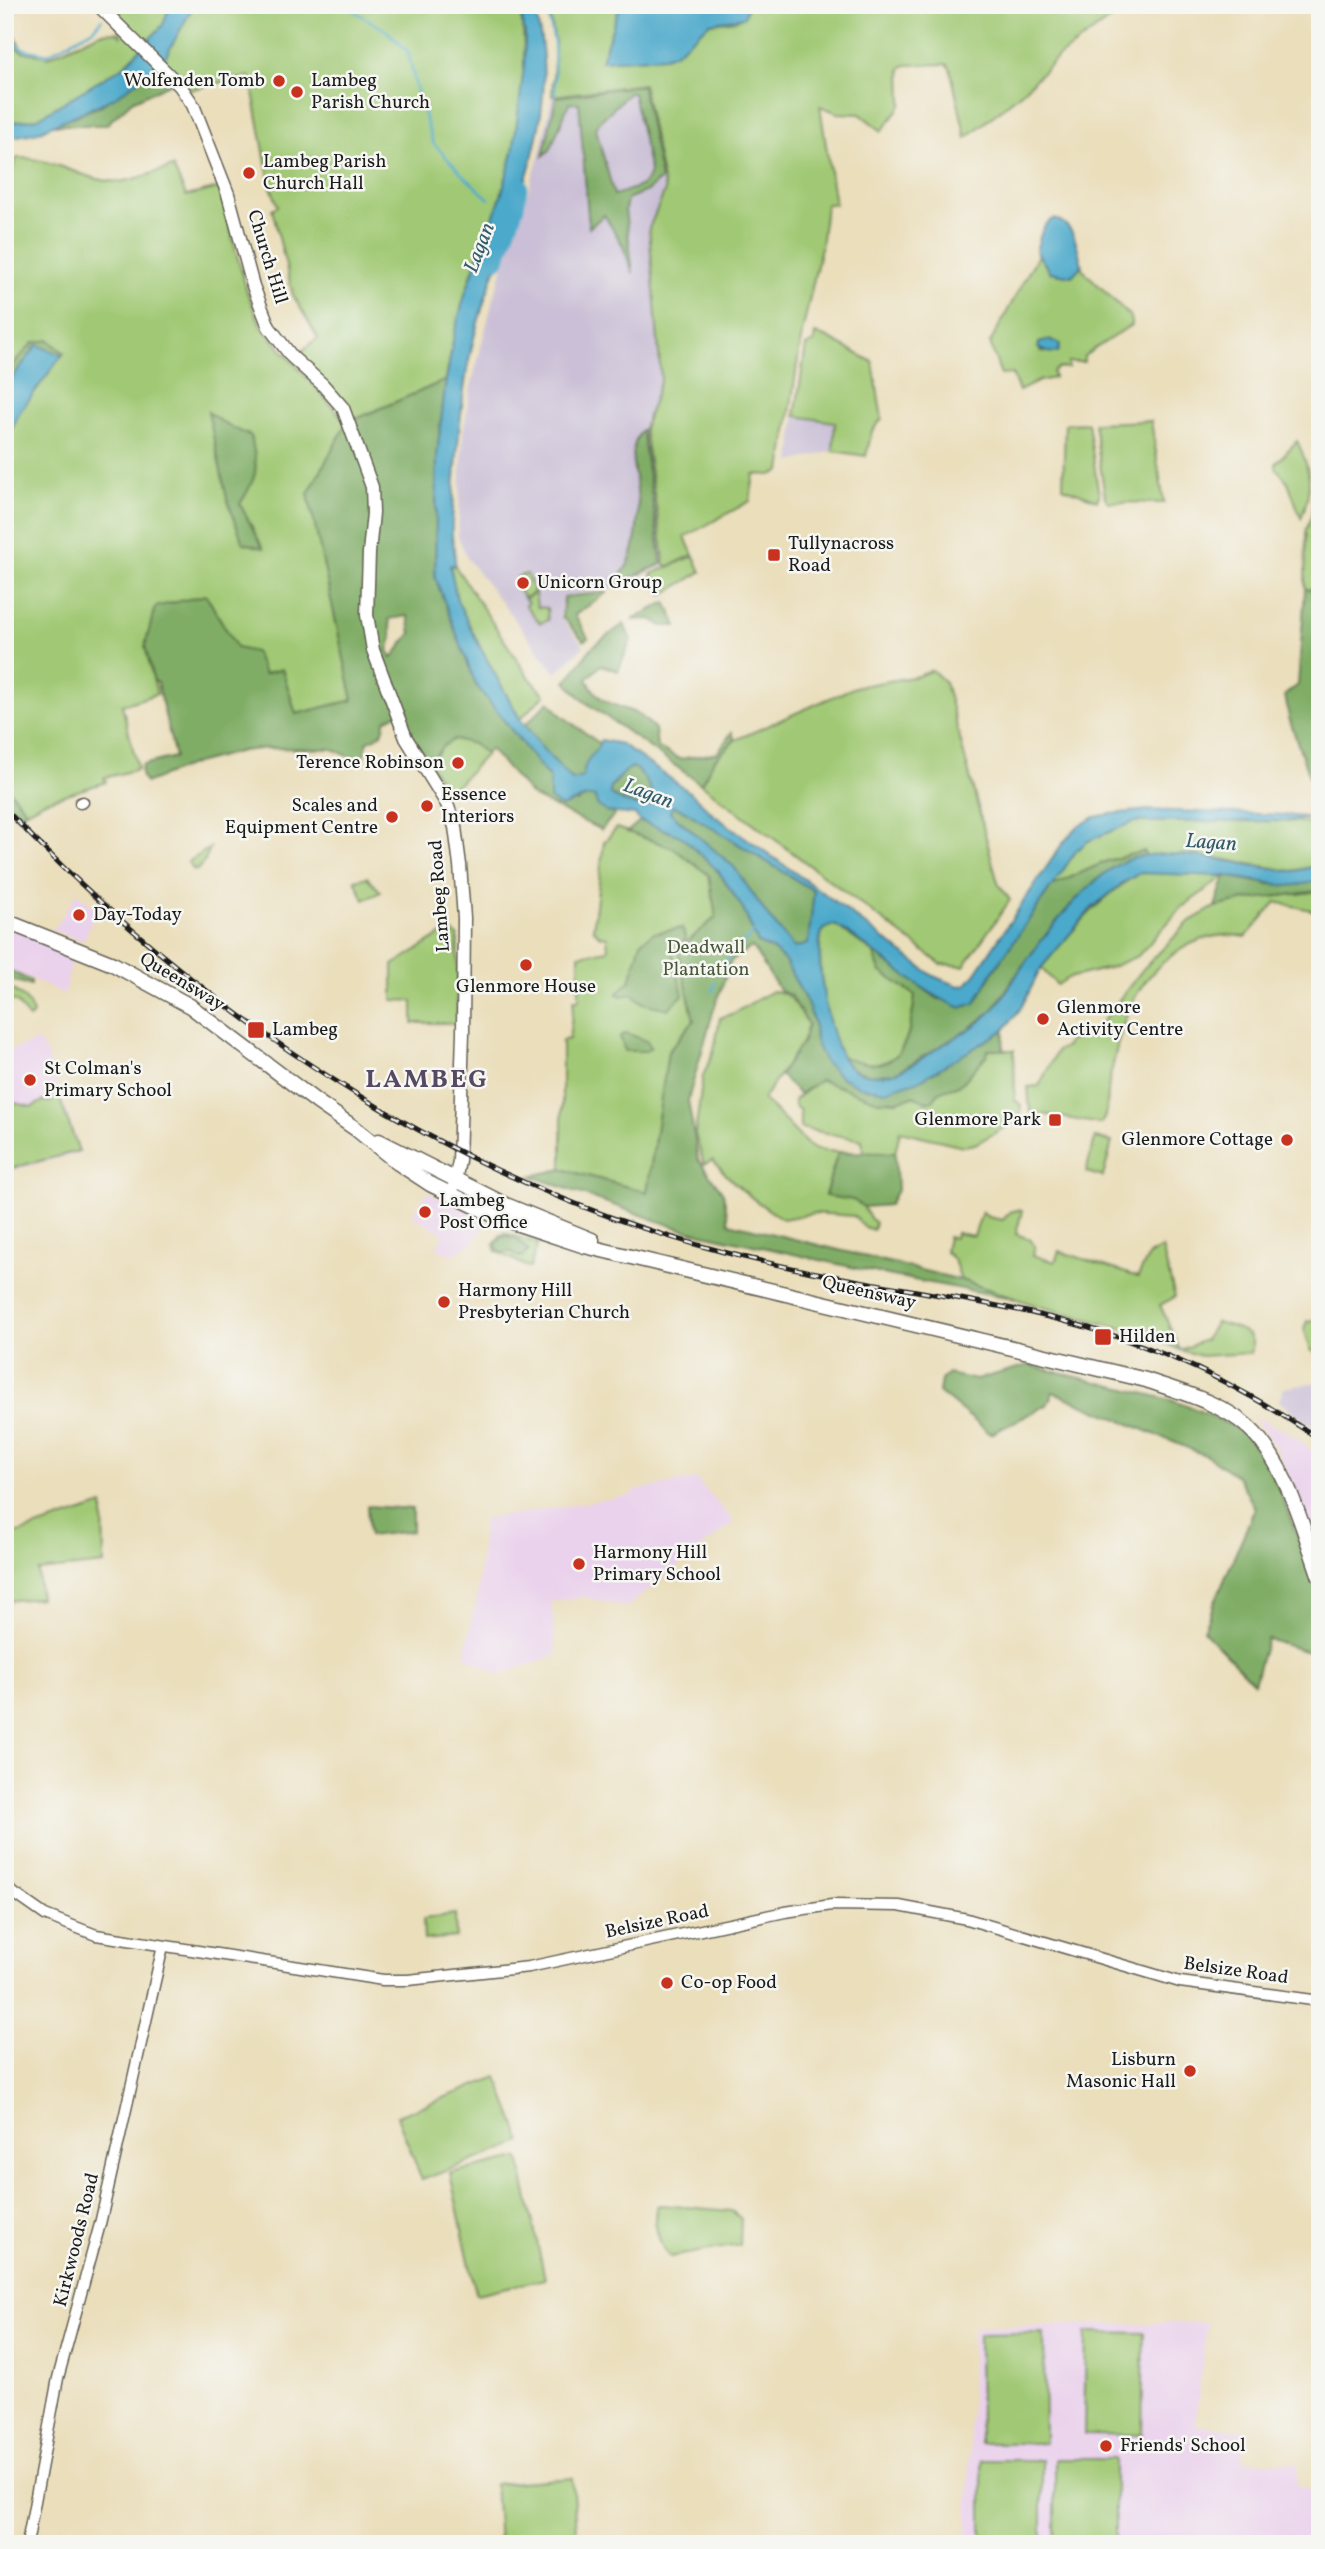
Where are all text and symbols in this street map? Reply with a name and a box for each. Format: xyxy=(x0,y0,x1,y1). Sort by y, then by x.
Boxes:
place label: Wolfenden Tomb xyxy=(124,68,265,94)
place label: Lambeg Parish Church xyxy=(311,68,430,116)
marker: Wolfenden Tomb xyxy=(271,73,287,89)
marker: Lambeg Parish Church xyxy=(289,84,305,100)
place label: Lambeg Parish Church Hall xyxy=(263,149,386,197)
marker: Lambeg Parish Church Hall xyxy=(241,165,257,181)
street label: Church Hill xyxy=(240,207,294,307)
water label: Lagan xyxy=(457,219,503,277)
place label: Tullynacross Road xyxy=(788,531,894,579)
marker: Tullynacross Road xyxy=(766,547,782,563)
place label: Unicorn Group xyxy=(537,570,662,596)
marker: Unicorn Group xyxy=(515,575,531,591)
place label: Terence Robinson xyxy=(296,750,444,776)
marker: Terence Robinson xyxy=(450,755,466,771)
water label: Lagan xyxy=(619,771,677,817)
place label: Essence Interiors xyxy=(441,782,514,830)
place label: Scales and Equipment Centre xyxy=(225,793,378,841)
marker: Essence Interiors xyxy=(419,798,435,814)
marker: Scales and Equipment Centre xyxy=(384,809,400,825)
water label: Lagan xyxy=(1184,827,1238,859)
street label: Lambeg Road xyxy=(423,839,457,953)
place label: Day-Today xyxy=(93,902,182,928)
marker: Day-Today xyxy=(71,907,87,923)
park label: Deadwall Plantation xyxy=(662,935,750,983)
street label: Queensway xyxy=(134,946,230,1018)
marker: Glenmore House xyxy=(518,957,534,973)
place label: Glenmore House xyxy=(456,974,596,1000)
place label: Glenmore Activity Centre xyxy=(1057,995,1183,1043)
marker: Glenmore Activity Centre xyxy=(1035,1011,1051,1027)
place label: Lambeg xyxy=(272,1017,338,1043)
marker: Lambeg xyxy=(246,1020,266,1040)
place label: St Colman's Primary School xyxy=(44,1056,172,1104)
district label: LAMBEG xyxy=(365,1062,489,1098)
marker: St Colman's Primary School xyxy=(22,1072,38,1088)
place label: Glenmore Park xyxy=(915,1107,1041,1133)
marker: Glenmore Park xyxy=(1047,1112,1063,1128)
place label: Glenmore Cottage xyxy=(1122,1127,1273,1153)
marker: Glenmore Cottage xyxy=(1279,1132,1295,1148)
place label: Lambeg Post Office xyxy=(439,1188,528,1236)
marker: Lambeg Post Office xyxy=(417,1204,433,1220)
street label: Queensway xyxy=(820,1270,918,1316)
place label: Harmony Hill Presbyterian Church xyxy=(458,1278,630,1326)
marker: Harmony Hill Presbyterian Church xyxy=(436,1294,452,1310)
place label: Hilden xyxy=(1119,1324,1176,1350)
marker: Hilden xyxy=(1093,1327,1113,1347)
place label: Harmony Hill Primary School xyxy=(593,1540,721,1588)
marker: Harmony Hill Primary School xyxy=(571,1556,587,1572)
street label: Belsize Road xyxy=(603,1898,711,1946)
street label: Belsize Road xyxy=(1182,1951,1290,1991)
place label: Co-op Food xyxy=(681,1970,777,1996)
marker: Co-op Food xyxy=(659,1975,675,1991)
place label: Lisburn Masonic Hall xyxy=(1066,2047,1176,2095)
marker: Lisburn Masonic Hall xyxy=(1182,2063,1198,2079)
street label: Kirkwoods Road xyxy=(48,2170,106,2310)
place label: Friends' School xyxy=(1120,2433,1246,2459)
marker: Friends' School xyxy=(1098,2438,1114,2454)

